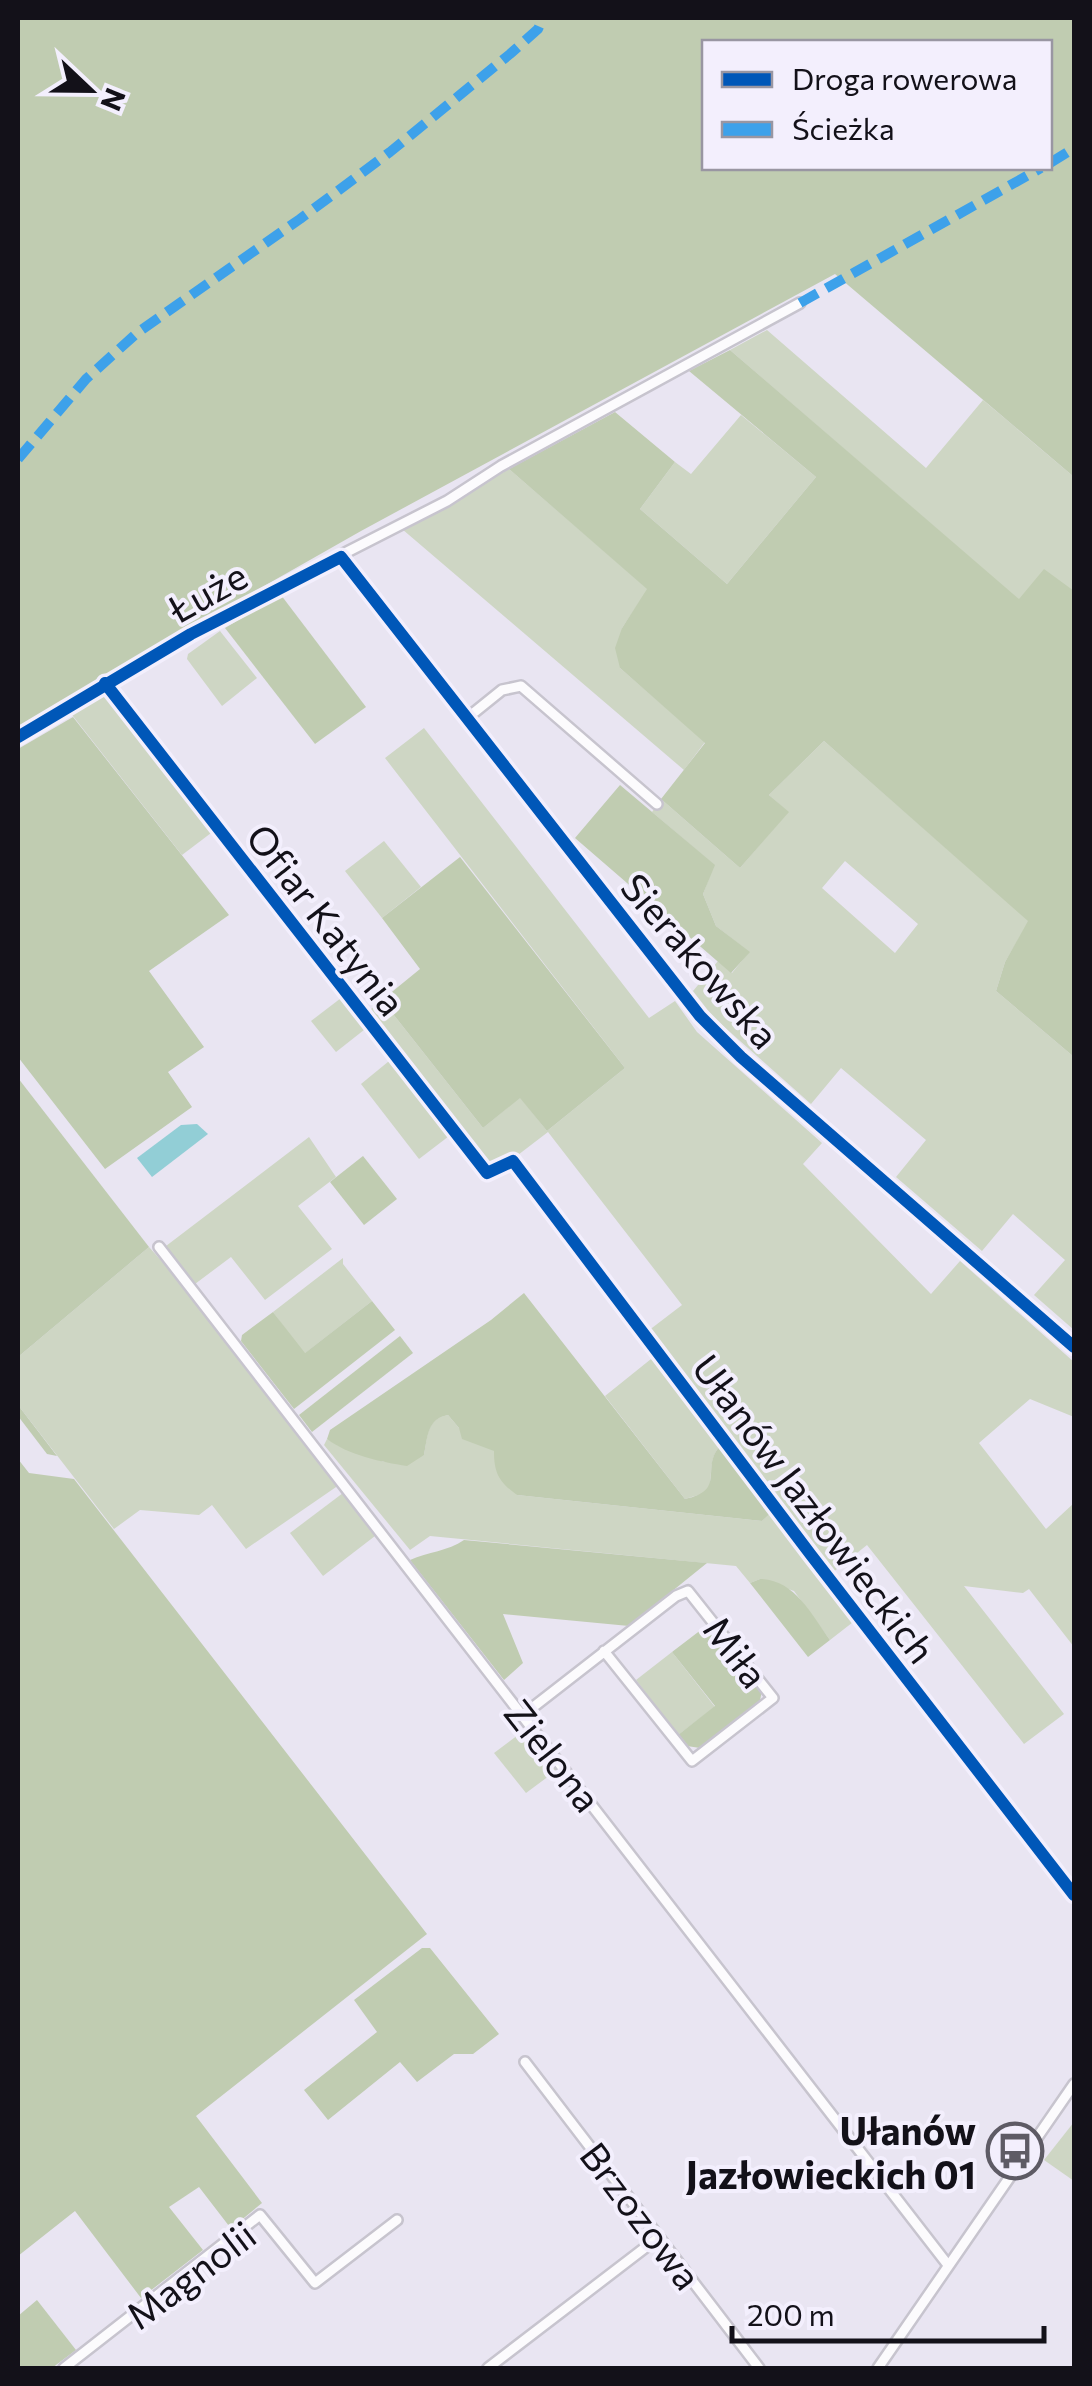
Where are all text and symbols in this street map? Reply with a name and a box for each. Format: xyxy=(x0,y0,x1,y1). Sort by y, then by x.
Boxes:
north arrow xyxy=(40,40,140,140)
legend xyxy=(702,40,1052,170)
text: Droga rowerowa xyxy=(792,59,1017,96)
text: N xyxy=(94,84,134,116)
text: Ścieżka xyxy=(792,109,895,146)
street label: Łuże xyxy=(159,551,254,632)
street label: Ofiar Katynia xyxy=(238,814,416,1024)
street label: Sierakowska xyxy=(612,863,790,1057)
street label: Ułanów Jazłowieckich xyxy=(684,1345,946,1671)
street label: Miła xyxy=(695,1606,779,1696)
street label: Zielona xyxy=(496,1690,612,1820)
place label: Ułanów Jazłowieckich 01 xyxy=(686,2106,976,2197)
bus stop icon: Ułanów Jazłowieckich 01 xyxy=(985,2121,1045,2181)
street label: Brzozowa xyxy=(571,2132,713,2298)
street label: Magnolii xyxy=(116,2210,264,2338)
scale bar xyxy=(732,2281,1044,2343)
text: 200 m xyxy=(747,2295,835,2332)

